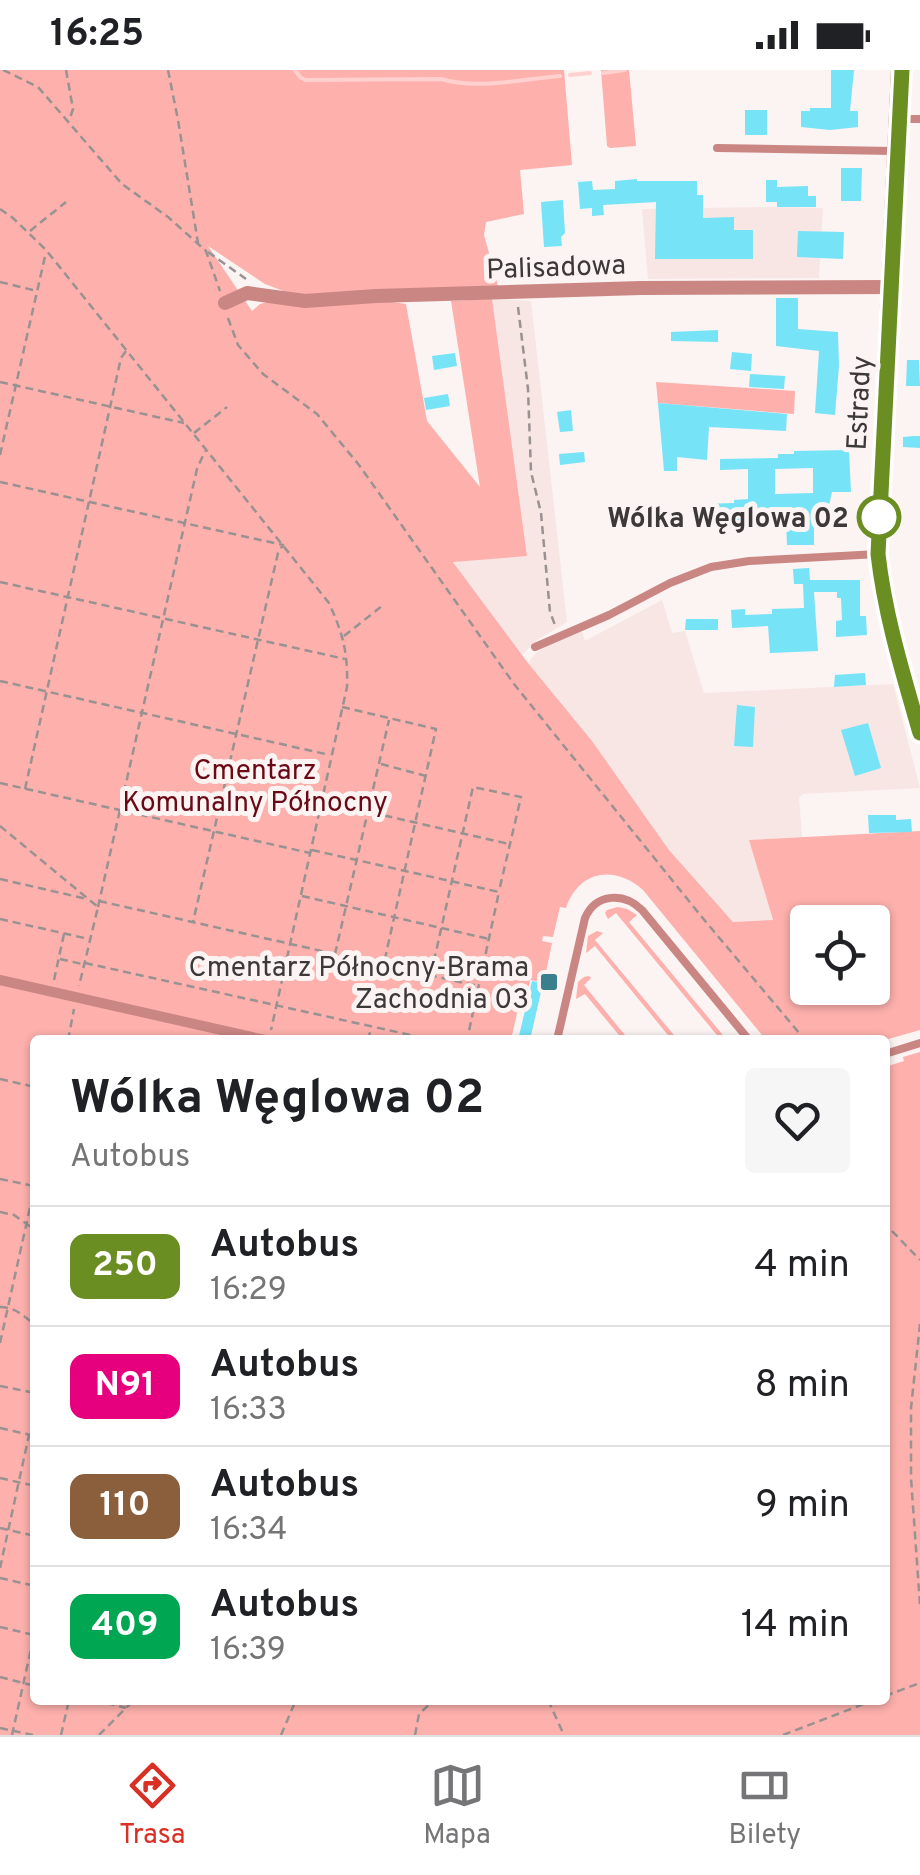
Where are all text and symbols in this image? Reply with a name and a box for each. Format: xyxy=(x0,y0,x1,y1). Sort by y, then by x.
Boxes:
text: 16:25 xyxy=(50,11,144,60)
street label: Palisadowa xyxy=(486,249,627,289)
street label: Estrady xyxy=(841,355,881,451)
marker: Wólka Węglowa 02 xyxy=(858,496,900,538)
place label: Wólka Węglowa 02 xyxy=(607,502,849,538)
park label: Cmentarz Komunalny Północny xyxy=(122,754,388,822)
map controls xyxy=(790,905,890,1005)
button: locate xyxy=(790,905,890,1005)
place label: Cmentarz Północny-Brama Zachodnia 03 xyxy=(189,951,529,1019)
marker: Cmentarz Północny-Brama Zachodnia 03 xyxy=(538,971,560,993)
button: heart xyxy=(745,1068,850,1173)
text: Wólka Węglowa 02 xyxy=(70,1070,484,1130)
text: Autobus xyxy=(70,1138,190,1178)
text: Autobus xyxy=(210,1222,359,1271)
text: 4 min xyxy=(754,1242,850,1291)
text: 250 xyxy=(92,1244,158,1288)
text: 16:29 xyxy=(210,1271,287,1311)
text: Autobus xyxy=(210,1342,359,1391)
text: 8 min xyxy=(755,1362,850,1411)
text: N91 xyxy=(95,1364,155,1408)
text: 16:33 xyxy=(210,1391,287,1431)
text: Autobus xyxy=(210,1462,359,1511)
text: 9 min xyxy=(755,1482,850,1531)
text: 110 xyxy=(99,1484,151,1528)
text: 16:34 xyxy=(210,1511,287,1551)
text: Autobus xyxy=(210,1582,359,1631)
text: 14 min xyxy=(741,1602,850,1651)
text: 409 xyxy=(91,1604,159,1648)
text: 16:39 xyxy=(210,1631,286,1671)
tab: Trasa xyxy=(119,1758,185,1854)
tab: Mapa xyxy=(423,1758,491,1854)
tab: Bilety xyxy=(729,1758,801,1854)

